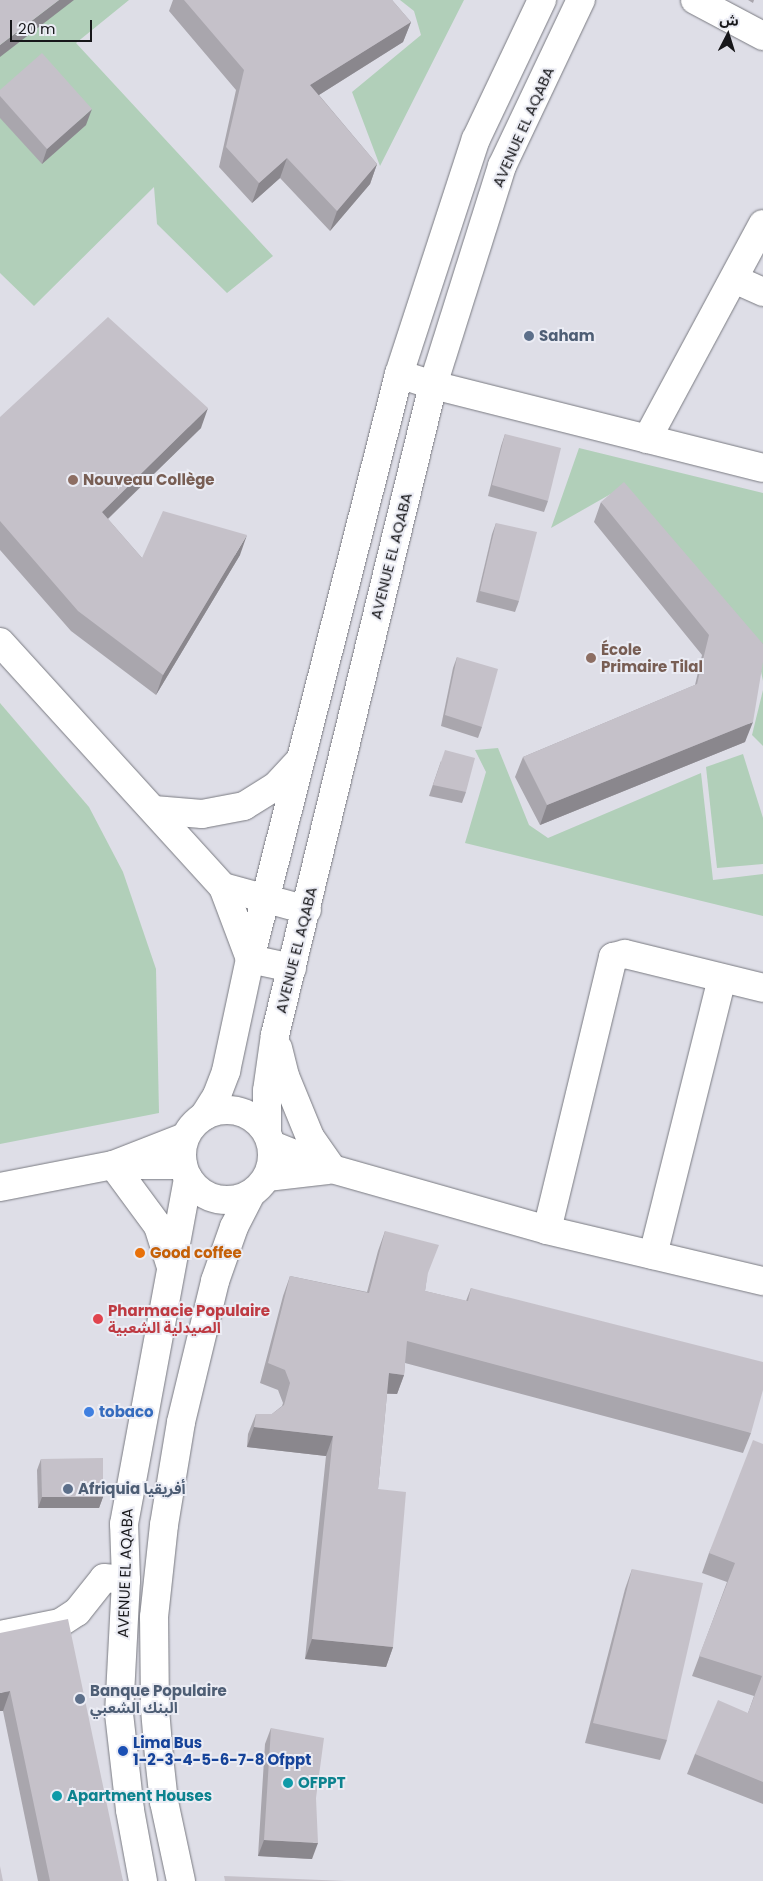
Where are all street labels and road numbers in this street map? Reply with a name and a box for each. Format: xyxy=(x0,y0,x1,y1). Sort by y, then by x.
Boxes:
street label: AVENUE EL AQABA xyxy=(488,64,558,190)
street label: AVENUE EL AQABA xyxy=(367,491,415,621)
street label: AVENUE EL AQABA xyxy=(272,885,320,1015)
street label: AVENUE EL AQABA xyxy=(114,1508,136,1638)

